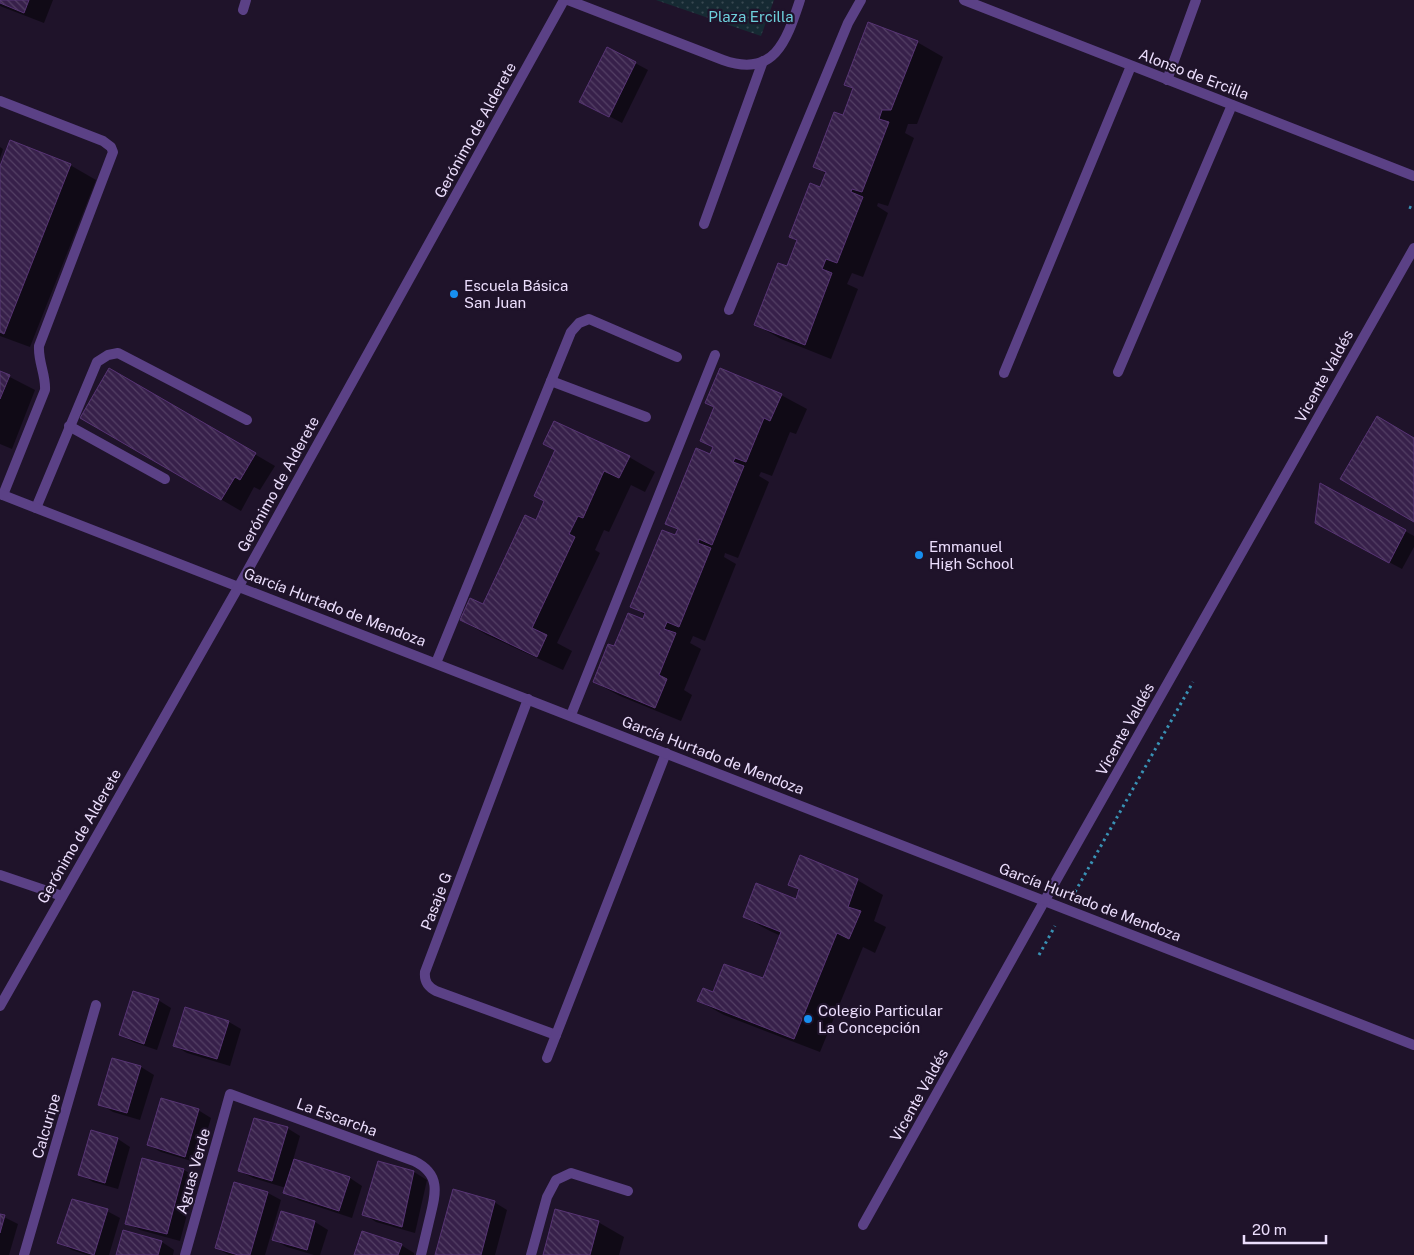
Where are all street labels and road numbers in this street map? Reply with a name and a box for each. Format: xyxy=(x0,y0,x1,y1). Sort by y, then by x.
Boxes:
street label: Alonso de Ercilla xyxy=(1137,45,1251,103)
street label: Gerónimo de Alderete xyxy=(431,59,519,201)
street label: Vicente Valdés xyxy=(1292,327,1356,425)
street label: Gerónimo de Alderete xyxy=(234,413,322,555)
street label: García Hurtado de Mendoza xyxy=(242,564,428,650)
street label: Vicente Valdés xyxy=(1093,680,1157,778)
street label: García Hurtado de Mendoza xyxy=(620,712,806,798)
street label: Gerónimo de Alderete xyxy=(34,766,124,906)
street label: García Hurtado de Mendoza xyxy=(997,859,1183,945)
street label: Pasaje G xyxy=(417,870,455,932)
street label: Vicente Valdés xyxy=(887,1046,951,1144)
street label: Calcuripe xyxy=(29,1092,63,1160)
street label: La Escarcha xyxy=(295,1095,379,1139)
street label: Aguas Verde xyxy=(173,1126,213,1216)

